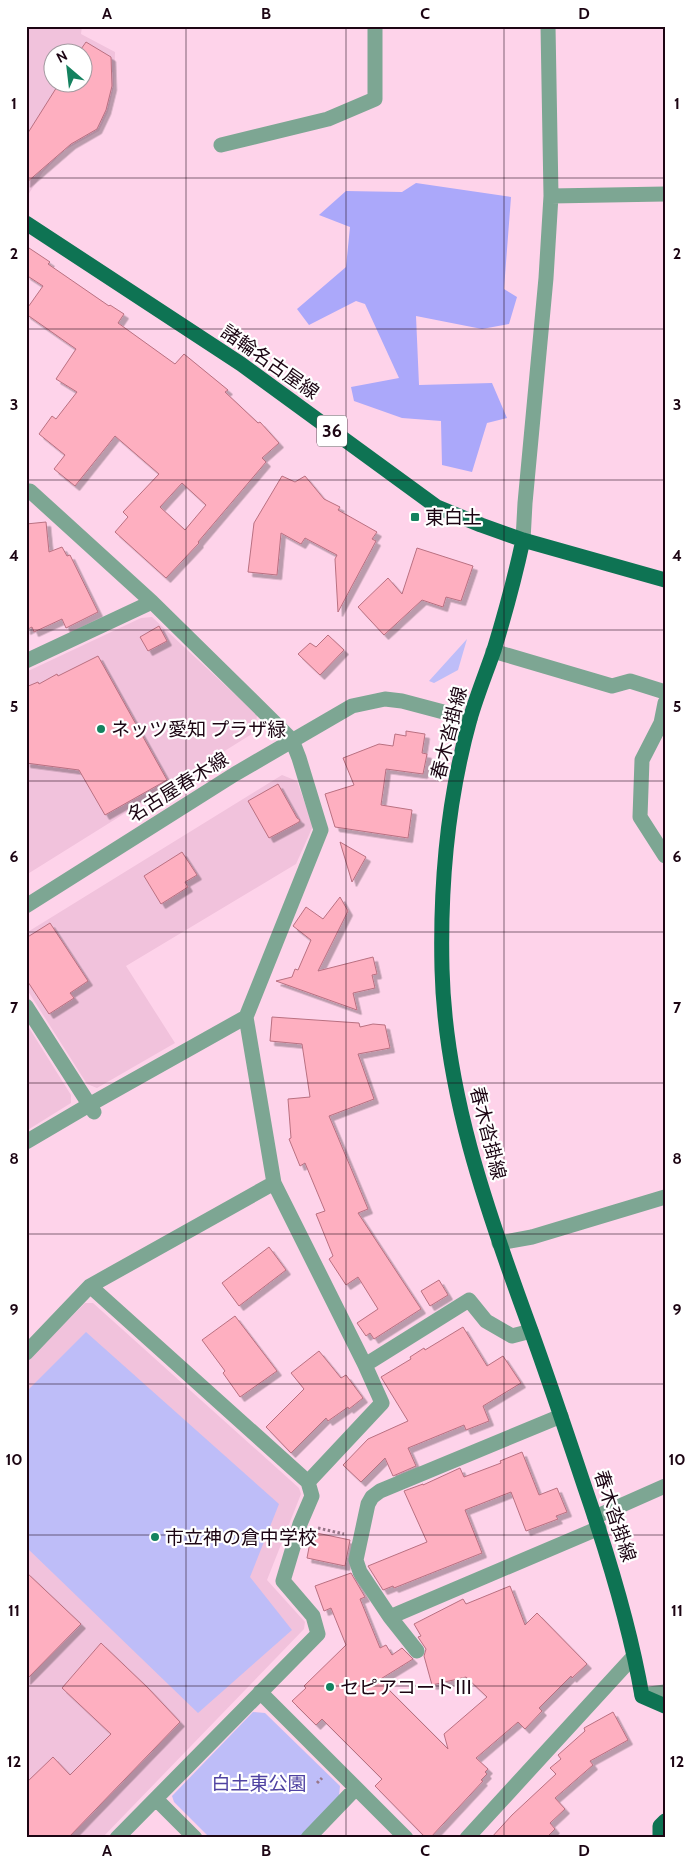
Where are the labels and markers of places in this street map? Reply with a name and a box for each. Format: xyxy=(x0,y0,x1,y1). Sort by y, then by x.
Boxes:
place label: 東白土 xyxy=(425,506,482,529)
marker: 東白土 xyxy=(409,511,421,523)
place label: ネッツ愛知 プラザ緑 xyxy=(111,718,286,741)
marker: ネッツ愛知 プラザ緑 xyxy=(95,723,107,735)
place label: 市立神の倉中学校 xyxy=(165,1526,317,1549)
marker: 市立神の倉中学校 xyxy=(149,1531,161,1543)
place label: セピアコートⅢ xyxy=(340,1676,473,1699)
marker: セピアコートⅢ xyxy=(324,1681,336,1693)

